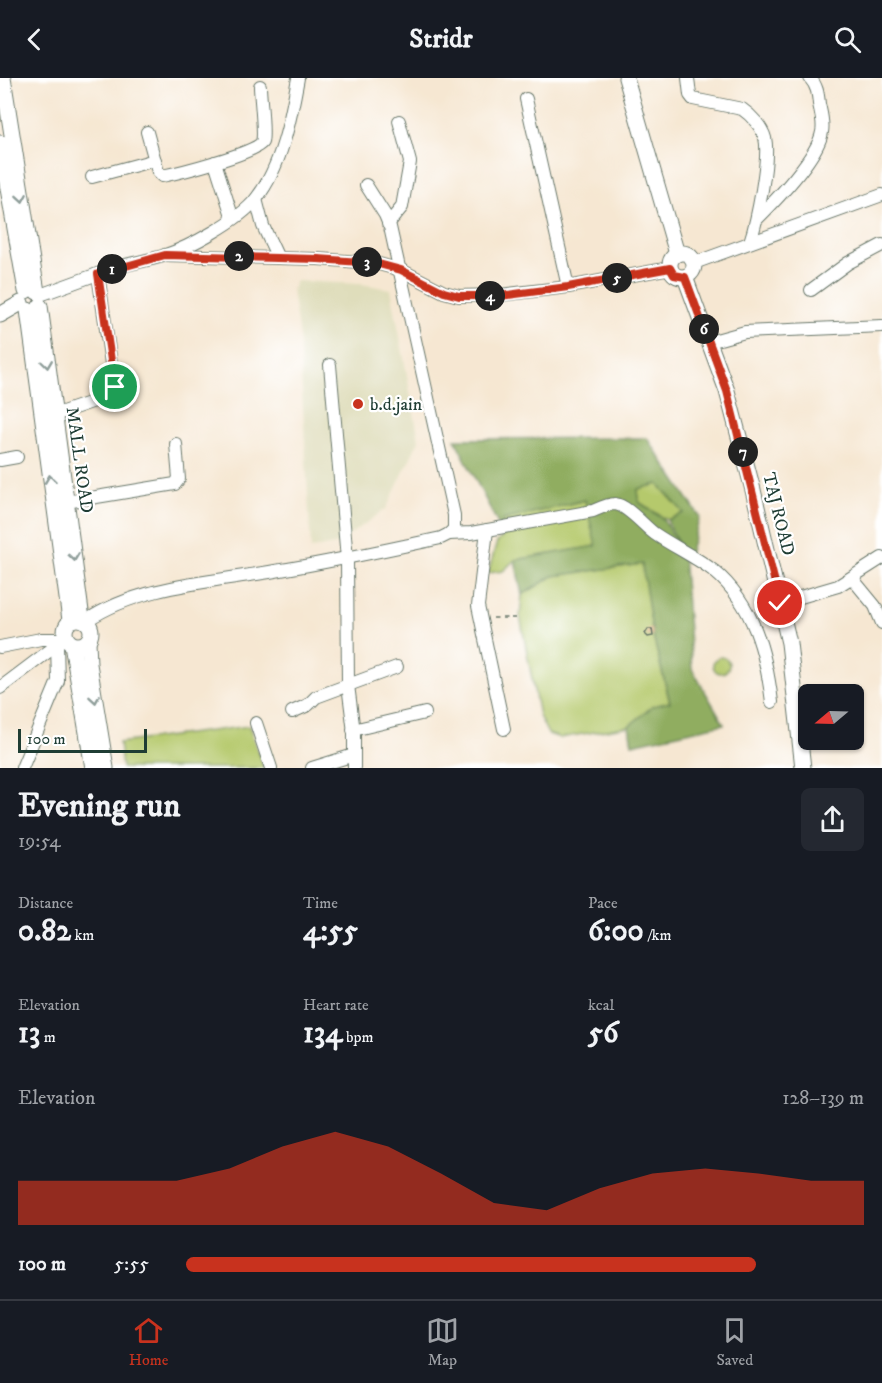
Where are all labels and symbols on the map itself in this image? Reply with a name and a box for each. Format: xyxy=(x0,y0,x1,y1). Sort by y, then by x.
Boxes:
one-way arrow xyxy=(16,193,28,203)
pin: 2 xyxy=(224,241,254,271)
pin: 3 xyxy=(352,247,382,277)
pin: 1 xyxy=(97,254,127,284)
pin: 5 xyxy=(602,263,632,293)
pin: 4 xyxy=(475,281,505,311)
pin: 6 xyxy=(689,314,719,344)
one-way arrow xyxy=(41,360,53,369)
pin xyxy=(89,361,140,412)
place label: b.d.jain xyxy=(370,394,423,416)
marker: b.d.jain xyxy=(351,397,365,411)
street label: MALL ROAD xyxy=(61,406,97,515)
pin: 7 xyxy=(728,437,758,467)
street label: TAJ ROAD xyxy=(757,470,799,558)
one-way arrow xyxy=(45,475,57,484)
one-way arrow xyxy=(67,553,79,562)
pin xyxy=(754,577,805,628)
north arrow xyxy=(798,684,864,750)
one-way arrow xyxy=(88,694,100,703)
scale bar xyxy=(18,726,147,754)

